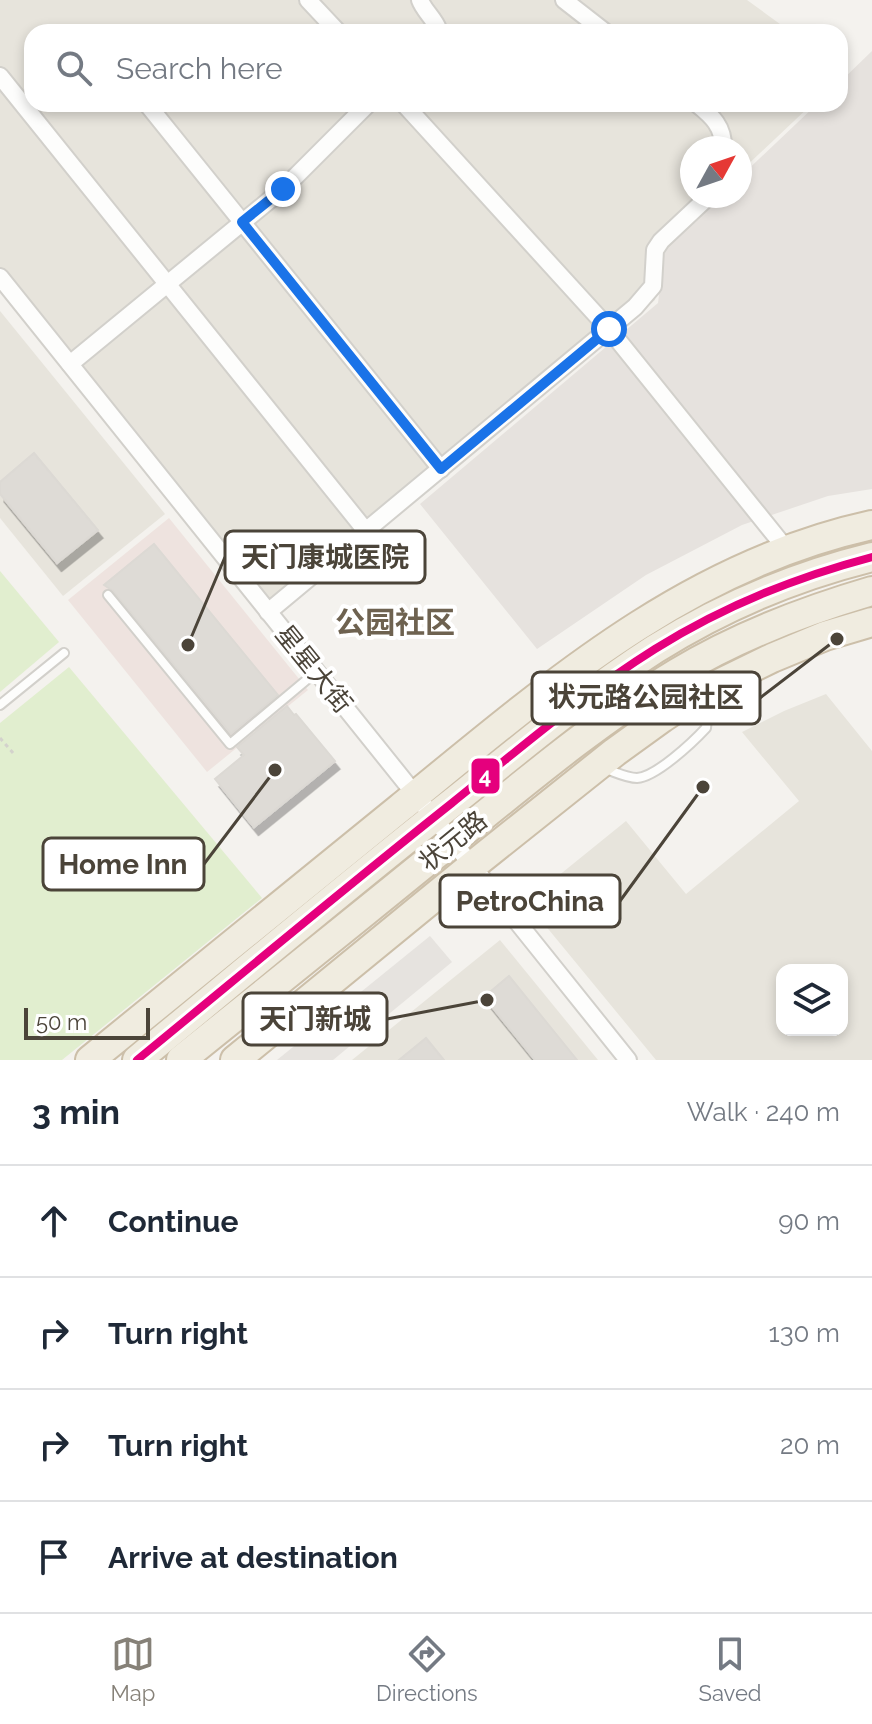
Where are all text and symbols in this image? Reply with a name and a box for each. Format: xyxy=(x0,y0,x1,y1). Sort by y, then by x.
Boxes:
search box xyxy=(24,24,848,112)
icon: search xyxy=(52,46,96,90)
text: Search here xyxy=(116,51,283,86)
north arrow xyxy=(680,136,752,208)
route end xyxy=(265,171,301,207)
route start xyxy=(591,311,627,347)
callout: 天门康城医院 xyxy=(225,531,425,583)
text: 天门康城医院 xyxy=(241,541,409,574)
district label: 公园社区 xyxy=(335,605,455,640)
street label: 星星大街 xyxy=(270,619,358,719)
callout: 状元路公园社区 xyxy=(532,672,760,724)
text: 状元路公园社区 xyxy=(548,681,744,714)
line badge: 4 xyxy=(470,757,501,795)
text: 4 xyxy=(479,763,491,789)
street label: 状元路 xyxy=(413,805,493,877)
callout: Home Inn xyxy=(43,838,204,890)
text: Home Inn xyxy=(59,848,187,881)
callout: PetroChina xyxy=(440,875,620,927)
text: PetroChina xyxy=(456,885,604,918)
map controls xyxy=(776,964,848,1036)
button: layers xyxy=(776,964,848,1036)
callout: 天门新城 xyxy=(243,993,387,1045)
text: 天门新城 xyxy=(259,1003,371,1036)
scale bar xyxy=(24,1004,150,1040)
text: 50 m xyxy=(36,1009,87,1035)
text: 3 min xyxy=(32,1092,120,1132)
text: Walk · 240 m xyxy=(687,1097,840,1127)
icon: ahead xyxy=(32,1199,76,1243)
text: Continue xyxy=(108,1204,239,1239)
text: 90 m xyxy=(778,1206,840,1236)
icon: right xyxy=(32,1311,76,1355)
text: Turn right xyxy=(108,1316,248,1351)
text: 130 m xyxy=(769,1318,840,1348)
icon: right xyxy=(32,1423,76,1467)
text: Turn right xyxy=(108,1428,248,1463)
text: 20 m xyxy=(780,1430,840,1460)
icon: arrive xyxy=(32,1535,76,1579)
text: Arrive at destination xyxy=(108,1540,398,1575)
tab: Map xyxy=(110,1632,155,1706)
tab: Directions xyxy=(376,1632,478,1706)
tab: Saved xyxy=(699,1632,762,1706)

